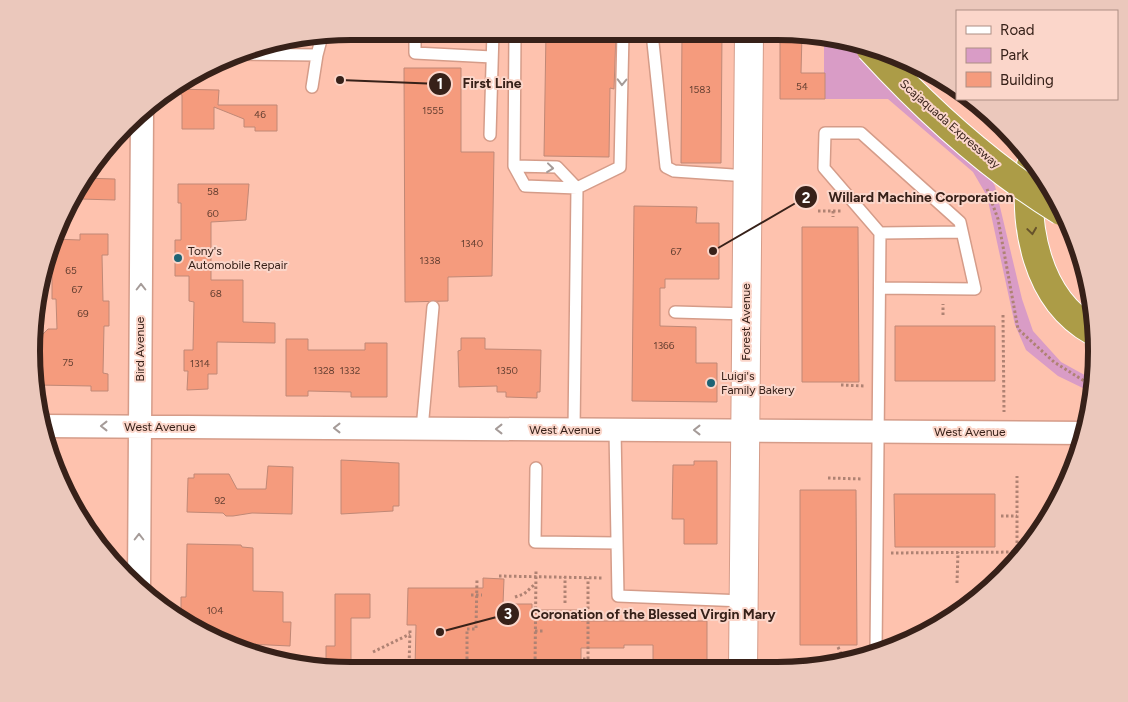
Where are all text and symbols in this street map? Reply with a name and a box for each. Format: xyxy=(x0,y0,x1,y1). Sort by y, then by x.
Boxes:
legend xyxy=(956,10,1118,100)
text: Road xyxy=(1000,21,1035,39)
text: Park xyxy=(1000,46,1029,64)
callout: First Line xyxy=(428,69,532,98)
text: Building xyxy=(1000,71,1054,89)
text: 1 xyxy=(437,75,443,93)
text: First Line xyxy=(462,75,522,92)
street label: Scajaquada Expressway xyxy=(897,77,1004,172)
one-way arrow xyxy=(617,78,627,86)
house number: 54 xyxy=(796,80,808,93)
house number: 1583 xyxy=(689,83,711,96)
house number: 1555 xyxy=(422,104,444,117)
house number: 46 xyxy=(254,108,266,121)
one-way arrow xyxy=(546,162,554,173)
callout: Willard Machine Corporation xyxy=(793,183,1023,212)
house number: 58 xyxy=(207,185,219,198)
text: 2 xyxy=(802,189,811,207)
text: Willard Machine Corporation xyxy=(829,189,1013,206)
house number: 60 xyxy=(207,207,219,220)
one-way arrow xyxy=(1026,228,1037,236)
house number: 1340 xyxy=(461,237,483,250)
place label: Tony's Automobile Repair xyxy=(188,244,288,272)
house number: 67 xyxy=(670,245,682,258)
marker: Tony's Automobile Repair xyxy=(172,252,184,264)
house number: 1338 xyxy=(419,254,441,267)
house number: 65 xyxy=(65,264,77,277)
house number: 67 xyxy=(71,283,83,296)
one-way arrow xyxy=(136,283,146,290)
street label: Forest Avenue xyxy=(739,283,753,361)
house number: 68 xyxy=(210,287,222,300)
house number: 69 xyxy=(77,307,89,320)
street label: Bird Avenue xyxy=(133,316,147,381)
house number: 1366 xyxy=(654,339,675,352)
house number: 75 xyxy=(62,356,74,369)
house number: 1314 xyxy=(190,357,210,370)
house number: 1328 xyxy=(313,364,335,377)
house number: 1332 xyxy=(340,364,360,377)
house number: 1350 xyxy=(496,364,518,377)
place label: Luigi's Family Bakery xyxy=(721,369,795,397)
marker: Luigi's Family Bakery xyxy=(705,377,717,389)
street label: West Avenue xyxy=(124,420,196,434)
one-way arrow xyxy=(100,421,108,431)
one-way arrow xyxy=(332,423,340,433)
street label: West Avenue xyxy=(529,423,601,437)
one-way arrow xyxy=(495,424,502,434)
one-way arrow xyxy=(692,425,700,436)
street label: West Avenue xyxy=(934,425,1006,439)
house number: 92 xyxy=(214,494,226,507)
one-way arrow xyxy=(134,533,144,540)
callout: Coronation of the Blessed Virgin Mary xyxy=(495,599,785,628)
house number: 104 xyxy=(207,604,223,617)
text: 3 xyxy=(504,605,512,623)
text: Coronation of the Blessed Virgin Mary xyxy=(530,606,776,623)

